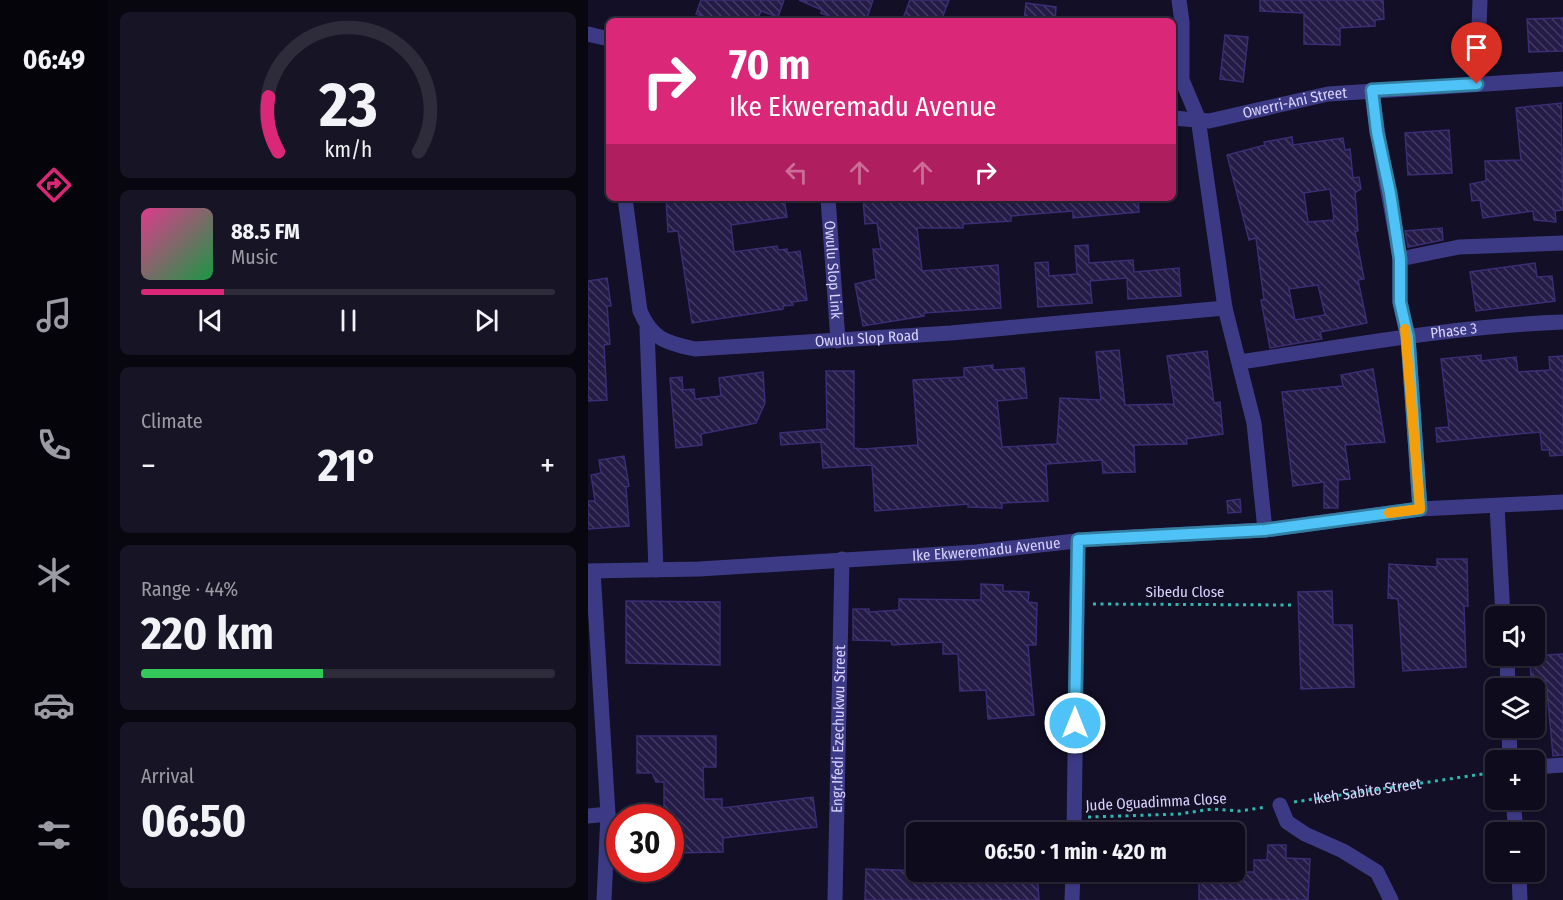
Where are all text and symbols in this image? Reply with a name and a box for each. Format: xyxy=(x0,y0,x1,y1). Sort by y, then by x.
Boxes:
pin xyxy=(1451,22,1502,84)
icon: arrive xyxy=(1460,31,1493,64)
text: 70 m xyxy=(729,40,810,90)
icon: right xyxy=(630,42,708,120)
text: 06:49 xyxy=(23,44,85,76)
text: 23 xyxy=(318,68,377,143)
street label: Owerri-Ani Street xyxy=(1241,84,1348,122)
text: Ike Ekweremadu Avenue xyxy=(729,91,996,123)
text: km/h xyxy=(324,137,372,163)
icon: left xyxy=(780,156,813,189)
icon: ahead xyxy=(843,156,876,189)
icon: ahead xyxy=(906,156,939,189)
icon: right xyxy=(969,156,1002,189)
icon: directions xyxy=(33,164,75,206)
text: 88.5 FM xyxy=(231,218,300,245)
street label: Owulu Slop Link xyxy=(821,220,845,320)
text: Music xyxy=(231,245,278,269)
icon: music xyxy=(33,294,75,336)
icon: previous xyxy=(194,304,227,337)
icon: pause xyxy=(332,304,365,337)
icon: next xyxy=(470,304,503,337)
street label: Phase 3 xyxy=(1429,319,1478,343)
street label: Owulu Slop Road xyxy=(814,326,920,350)
text: Climate xyxy=(141,409,203,433)
icon: phone xyxy=(33,424,75,466)
text: 21° xyxy=(318,439,378,493)
text: − xyxy=(141,446,156,486)
text: + xyxy=(540,446,555,486)
street label: Ike Ekweremadu Avenue xyxy=(912,534,1061,565)
icon: climate xyxy=(33,554,75,596)
text: Range · 44% xyxy=(141,577,238,601)
street label: Sibedu Close xyxy=(1145,583,1225,601)
map controls xyxy=(1485,606,1545,882)
button: sound xyxy=(1485,606,1545,666)
text: 220 km xyxy=(141,607,274,661)
street label: Engr.Ifedi Ezechukwu Street xyxy=(828,645,849,813)
button: layers xyxy=(1485,678,1545,738)
icon: car xyxy=(33,684,75,726)
position arrow xyxy=(1043,691,1107,755)
button: + xyxy=(1485,750,1545,810)
text: Arrival xyxy=(141,764,194,788)
street label: Ikeh Sabito Street xyxy=(1312,774,1423,808)
street label: Jude Oguadimma Close xyxy=(1085,789,1227,815)
text: 06:50 xyxy=(141,794,246,848)
speed limit sign: 30 xyxy=(606,804,684,882)
icon: filters xyxy=(33,814,75,856)
button: − xyxy=(1485,822,1545,882)
text: 06:50 · 1 min · 420 m xyxy=(984,838,1167,865)

